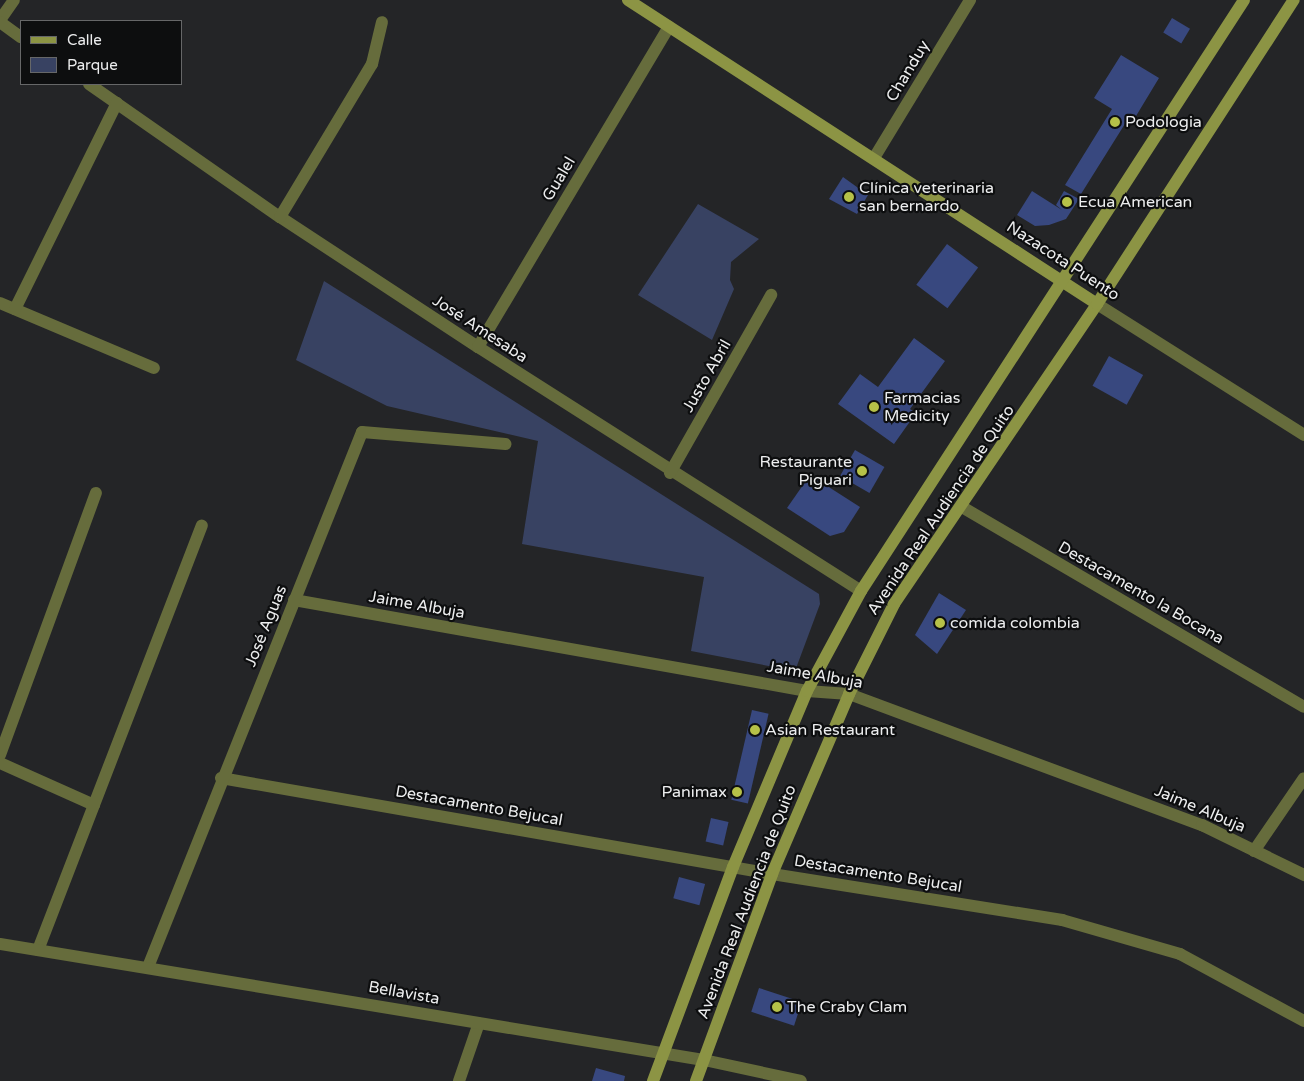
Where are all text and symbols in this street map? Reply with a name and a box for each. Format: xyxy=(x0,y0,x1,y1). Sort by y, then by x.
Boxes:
legend xyxy=(20,20,182,85)
text: Calle xyxy=(67,31,102,49)
street label: Chanduy xyxy=(882,37,934,105)
text: Parque xyxy=(67,56,118,74)
place label: Podologia xyxy=(1125,112,1202,132)
marker: Podologia xyxy=(1109,116,1121,128)
street label: Gualel xyxy=(538,154,580,204)
place label: Clínica veterinaria san bernardo xyxy=(859,178,994,216)
marker: Clínica veterinaria san bernardo xyxy=(843,191,855,203)
place label: Ecua American xyxy=(1078,192,1192,212)
marker: Ecua American xyxy=(1060,195,1074,209)
street label: Nazacota Puento xyxy=(1003,217,1123,305)
street label: José Amesaba xyxy=(429,291,531,367)
street label: Justo Abril xyxy=(679,336,735,416)
place label: Farmacias Medicity xyxy=(884,388,960,426)
street label: Avenida Real Audiencia de Quito xyxy=(863,401,1019,619)
marker: Farmacias Medicity xyxy=(868,401,880,413)
place label: Restaurante Piguari xyxy=(759,452,852,490)
marker: Restaurante Piguari xyxy=(856,465,868,477)
street label: Destacamento la Bocana xyxy=(1055,538,1227,648)
street label: José Aguas xyxy=(241,582,291,670)
street label: Jaime Albuja xyxy=(368,587,466,623)
place label: comida colombia xyxy=(950,613,1080,633)
marker: comida colombia xyxy=(934,617,946,629)
street label: Jaime Albuja xyxy=(766,657,864,693)
place label: Asian Restaurant xyxy=(765,720,895,740)
marker: Asian Restaurant xyxy=(749,724,761,736)
street label: Jaime Albuja xyxy=(1152,781,1248,837)
street label: Destacamento Bejucal xyxy=(394,782,564,830)
place label: Panimax xyxy=(662,782,727,802)
street label: Avenida Real Audiencia de Quito xyxy=(693,782,801,1022)
marker: Panimax xyxy=(731,786,743,798)
street label: Destacamento Bejucal xyxy=(793,851,963,897)
street label: Bellavista xyxy=(367,977,441,1009)
place label: The Craby Clam xyxy=(787,997,907,1017)
marker: The Craby Clam xyxy=(771,1001,783,1013)

